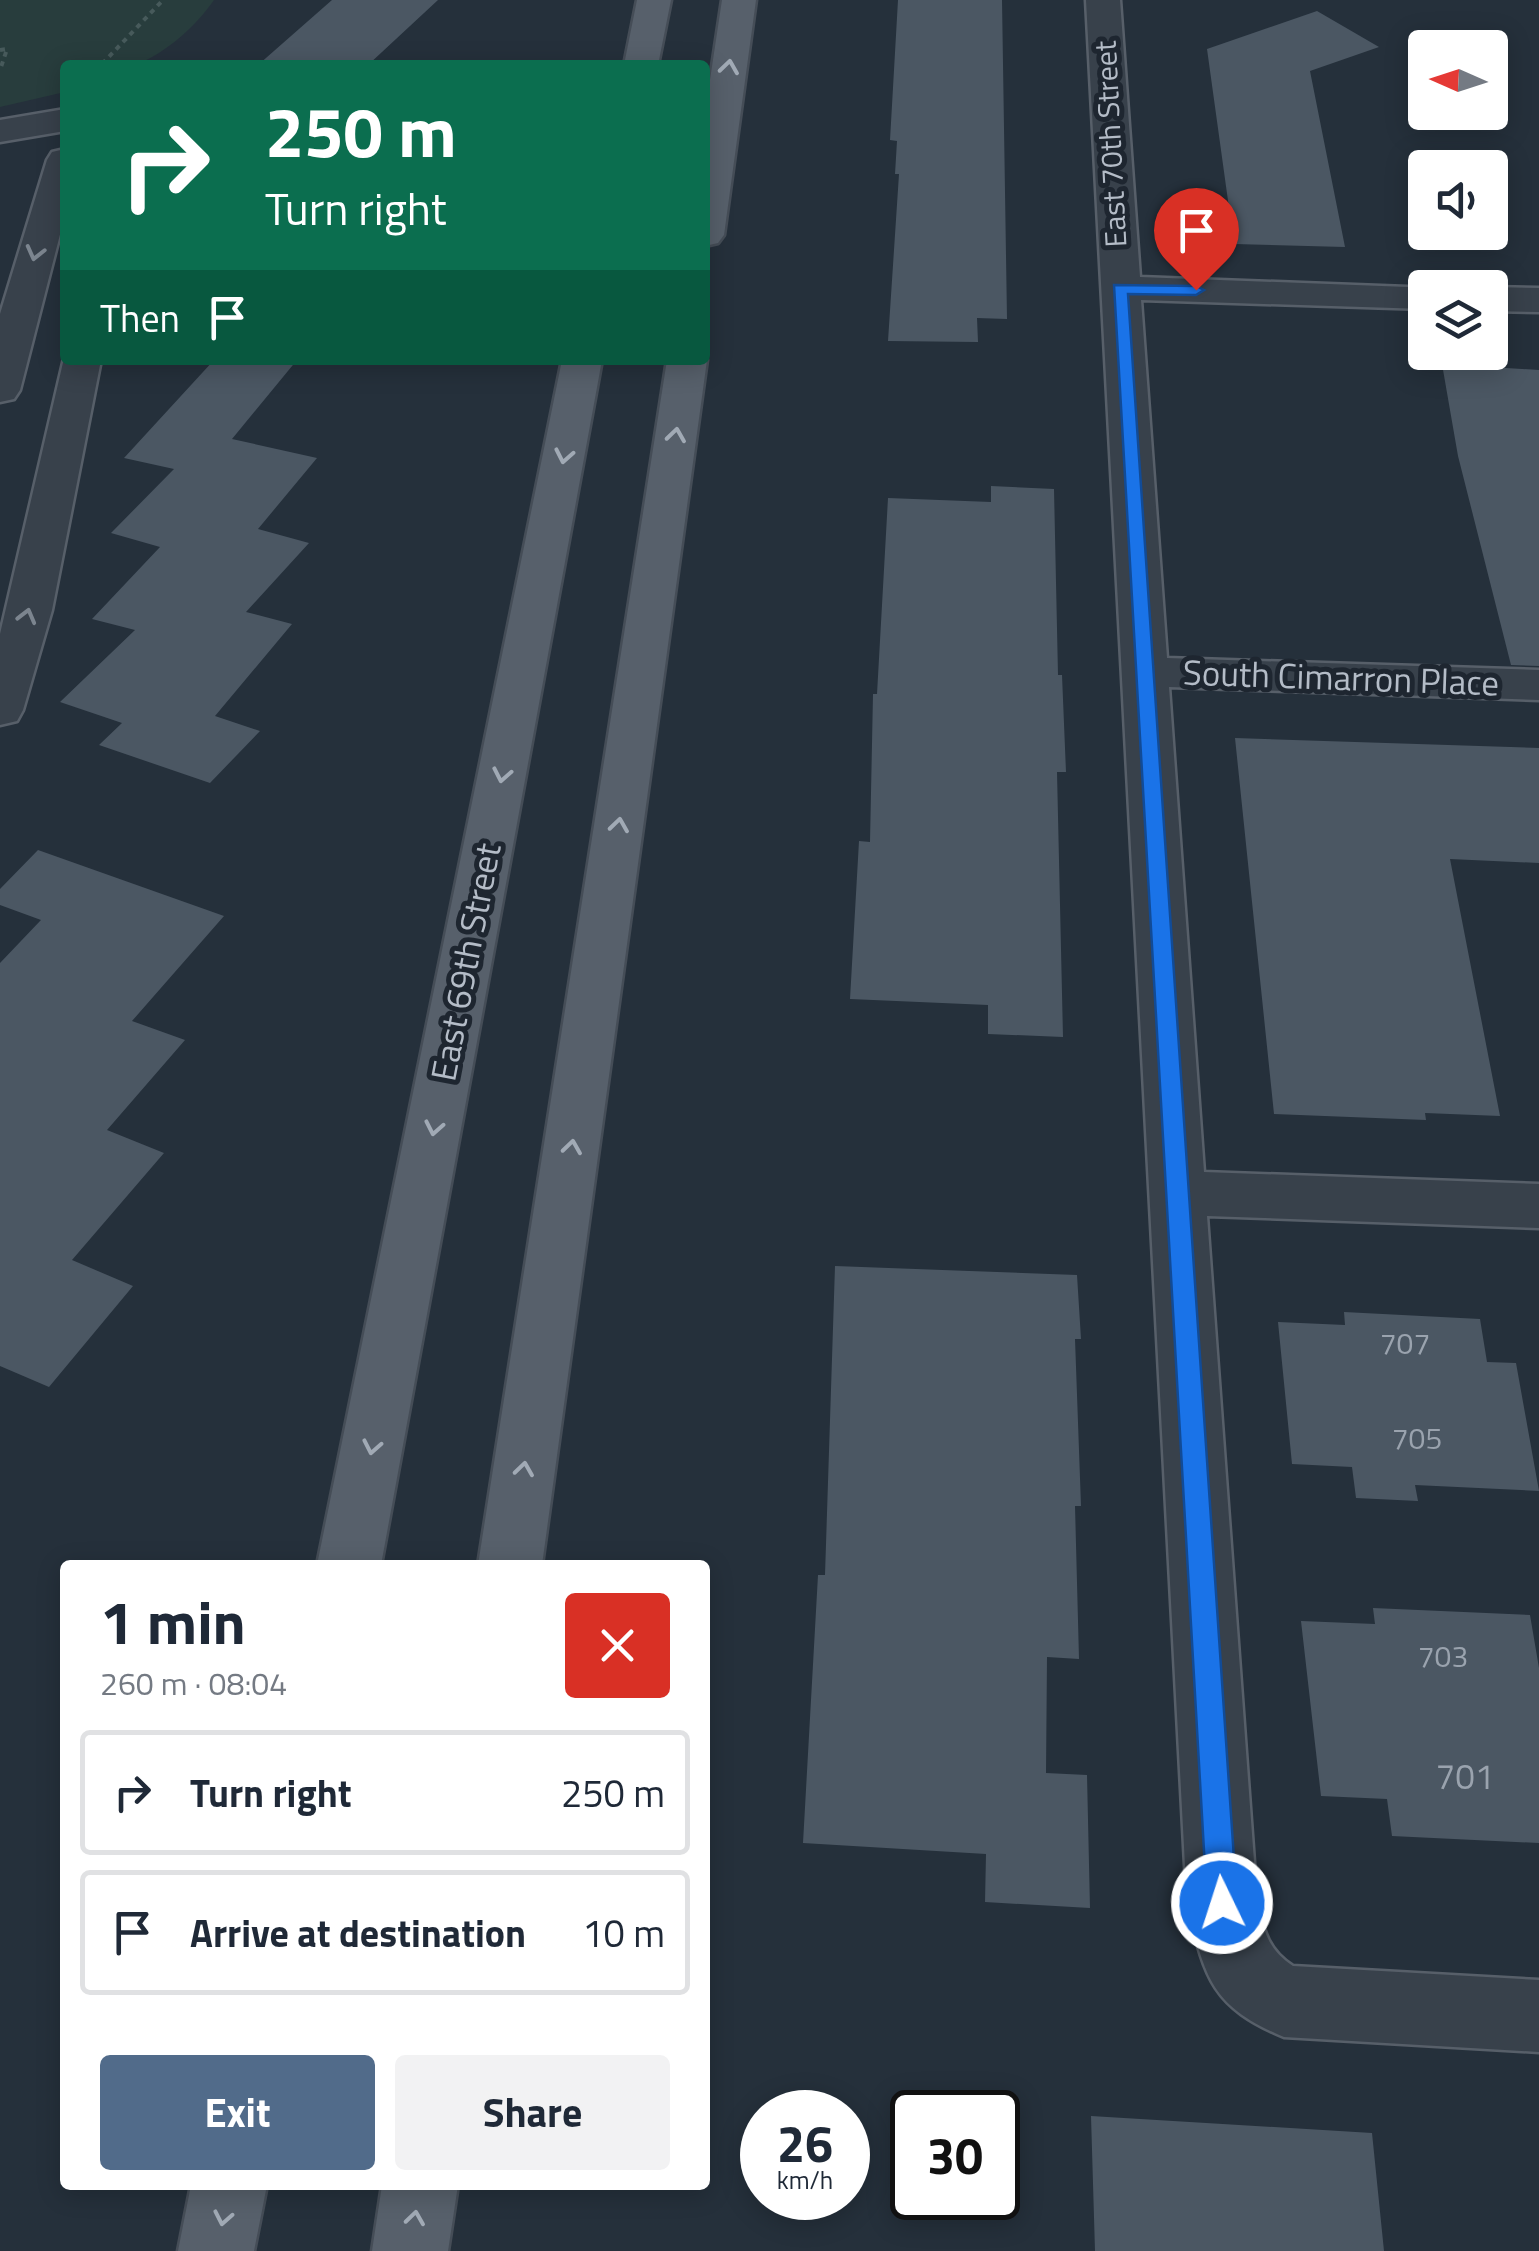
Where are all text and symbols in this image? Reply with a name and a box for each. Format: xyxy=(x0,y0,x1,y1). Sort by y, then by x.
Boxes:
north arrow xyxy=(1408,30,1508,130)
map controls xyxy=(1408,30,1508,370)
street label: East 70th Street xyxy=(1082,39,1138,249)
one-way arrow xyxy=(718,59,739,75)
text: 250 m xyxy=(265,78,457,184)
icon: right xyxy=(100,100,230,230)
button: sound xyxy=(1408,150,1508,250)
text: Turn right xyxy=(265,174,447,242)
pin xyxy=(1154,188,1239,291)
icon: arrive xyxy=(1169,203,1224,258)
one-way arrow xyxy=(26,244,47,261)
button: layers xyxy=(1408,270,1508,370)
text: Then xyxy=(100,289,180,347)
icon: arrive xyxy=(200,290,255,345)
one-way arrow xyxy=(664,426,685,443)
one-way arrow xyxy=(554,447,575,464)
one-way arrow xyxy=(16,608,37,626)
street label: South Cimarron Place xyxy=(1182,644,1500,710)
one-way arrow xyxy=(492,767,513,783)
one-way arrow xyxy=(607,817,628,834)
street label: East 69th Street xyxy=(415,838,515,1085)
one-way arrow xyxy=(424,1119,445,1136)
one-way arrow xyxy=(560,1139,581,1155)
house number: 707 xyxy=(1380,1320,1430,1366)
house number: 705 xyxy=(1392,1415,1442,1461)
one-way arrow xyxy=(362,1438,383,1455)
one-way arrow xyxy=(513,1460,534,1477)
text: 1 min xyxy=(100,1576,246,1667)
button: close xyxy=(565,1593,670,1698)
house number: 703 xyxy=(1418,1633,1468,1679)
text: 260 m · 08:04 xyxy=(100,1659,287,1707)
house number: 701 xyxy=(1436,1749,1494,1803)
text: Turn right xyxy=(190,1764,352,1822)
text: 250 m xyxy=(561,1764,665,1822)
icon: right xyxy=(105,1765,160,1820)
position arrow xyxy=(1170,1851,1274,1955)
text: Arrive at destination xyxy=(190,1904,526,1962)
text: 10 m xyxy=(582,1904,665,1962)
icon: arrive xyxy=(105,1905,160,1960)
button: Exit xyxy=(100,2055,375,2170)
button: Share xyxy=(395,2055,670,2170)
speed limit sign: 30 xyxy=(890,2090,1020,2220)
text: 26 xyxy=(777,2105,833,2181)
text: km/h xyxy=(777,2161,833,2199)
one-way arrow xyxy=(213,2209,234,2226)
one-way arrow xyxy=(403,2210,424,2226)

